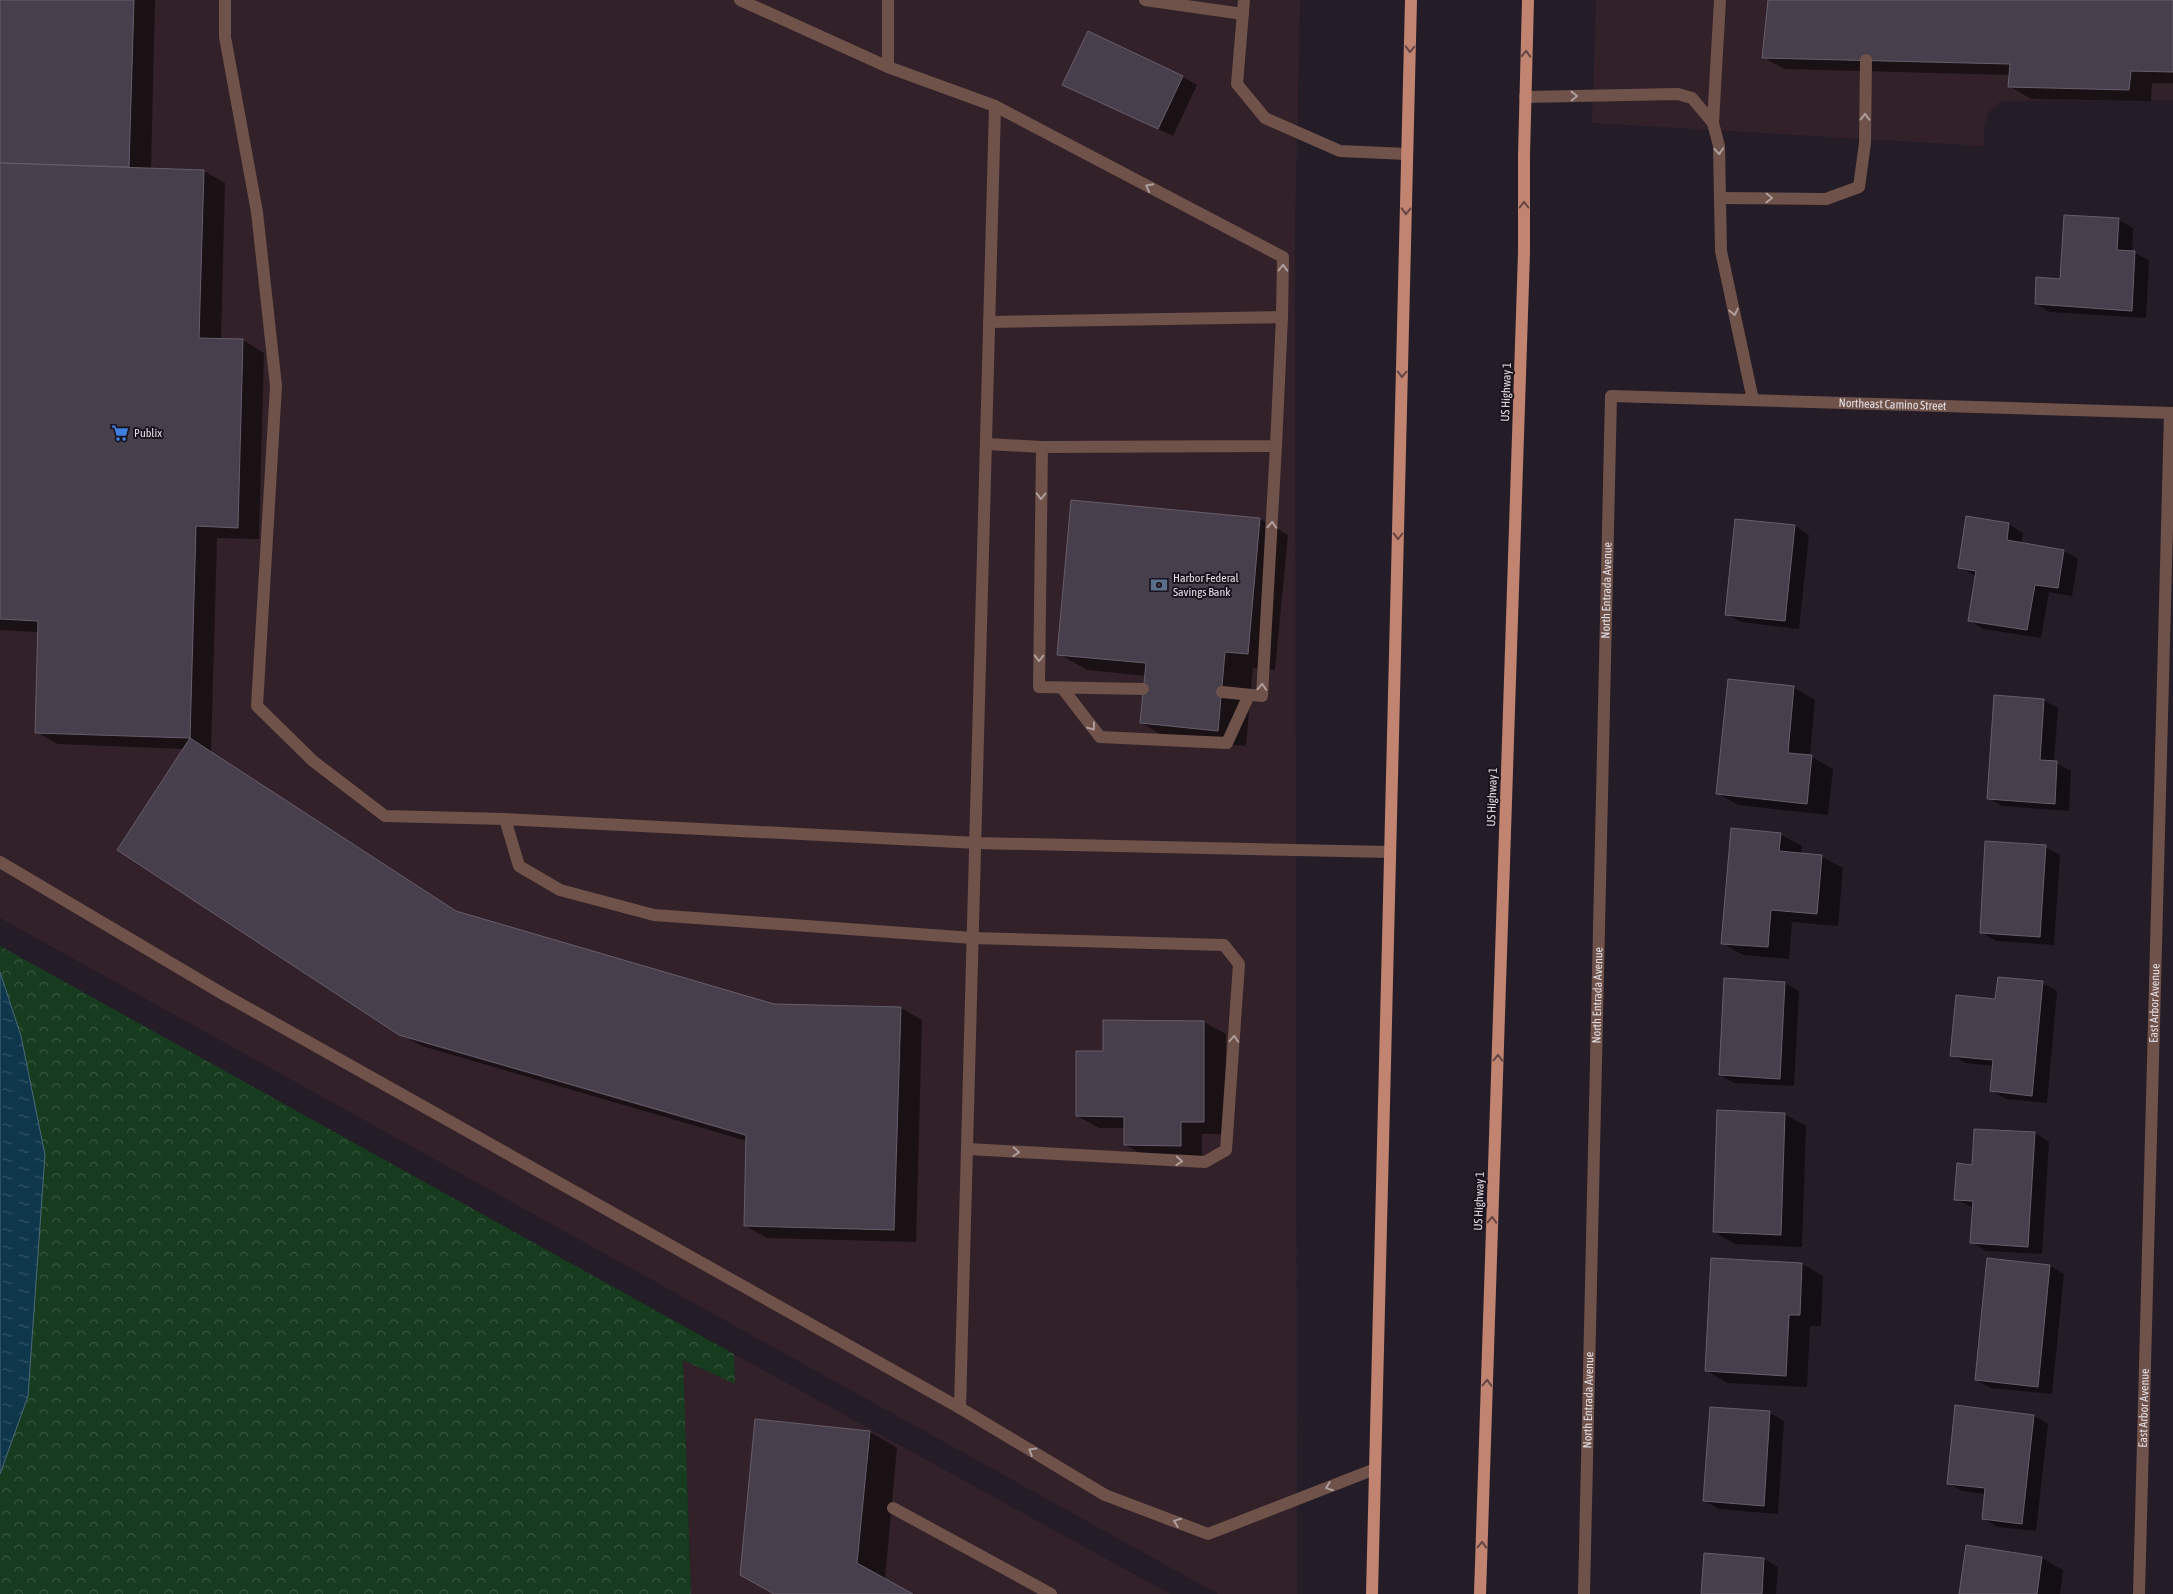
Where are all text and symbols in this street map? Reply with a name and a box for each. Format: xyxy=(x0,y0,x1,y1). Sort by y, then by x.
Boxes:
one-way arrow xyxy=(1404,45,1415,53)
one-way arrow xyxy=(1521,50,1532,58)
one-way arrow xyxy=(1570,91,1578,101)
one-way arrow xyxy=(1860,113,1870,120)
one-way arrow xyxy=(1713,147,1724,155)
one-way arrow xyxy=(1145,183,1154,193)
one-way arrow xyxy=(1766,193,1773,203)
one-way arrow xyxy=(1519,200,1529,208)
one-way arrow xyxy=(1400,207,1411,215)
one-way arrow xyxy=(1278,264,1288,272)
one-way arrow xyxy=(1729,308,1739,317)
street label: US Highway 1 xyxy=(1498,362,1514,422)
one-way arrow xyxy=(1396,370,1407,378)
street label: Northeast Camino Street xyxy=(1838,396,1947,413)
supermarket icon: Publix xyxy=(110,423,130,443)
place label: Publix xyxy=(134,426,162,440)
one-way arrow xyxy=(1036,492,1046,500)
one-way arrow xyxy=(1266,520,1277,528)
one-way arrow xyxy=(1392,532,1403,540)
street label: North Entrada Avenue xyxy=(1599,542,1615,639)
place label: Harbor Federal Savings Bank xyxy=(1173,571,1240,599)
bank icon: Harbor Federal Savings Bank xyxy=(1149,575,1169,595)
one-way arrow xyxy=(1034,655,1045,663)
one-way arrow xyxy=(1257,683,1268,691)
one-way arrow xyxy=(1087,721,1095,730)
street label: US Highway 1 xyxy=(1484,767,1500,827)
street label: North Entrada Avenue xyxy=(1589,947,1606,1044)
street label: East Arbor Avenue xyxy=(2146,963,2163,1043)
one-way arrow xyxy=(1228,1035,1239,1043)
one-way arrow xyxy=(1492,1054,1503,1062)
one-way arrow xyxy=(1013,1147,1021,1158)
one-way arrow xyxy=(1175,1155,1183,1166)
street label: US Highway 1 xyxy=(1471,1171,1487,1231)
one-way arrow xyxy=(1487,1216,1498,1224)
street label: North Entrada Avenue xyxy=(1580,1352,1596,1449)
street label: East Arbor Avenue xyxy=(2136,1368,2152,1448)
one-way arrow xyxy=(1482,1379,1492,1386)
one-way arrow xyxy=(1028,1447,1037,1457)
one-way arrow xyxy=(1325,1481,1334,1491)
one-way arrow xyxy=(1173,1518,1182,1528)
one-way arrow xyxy=(1477,1541,1487,1549)

